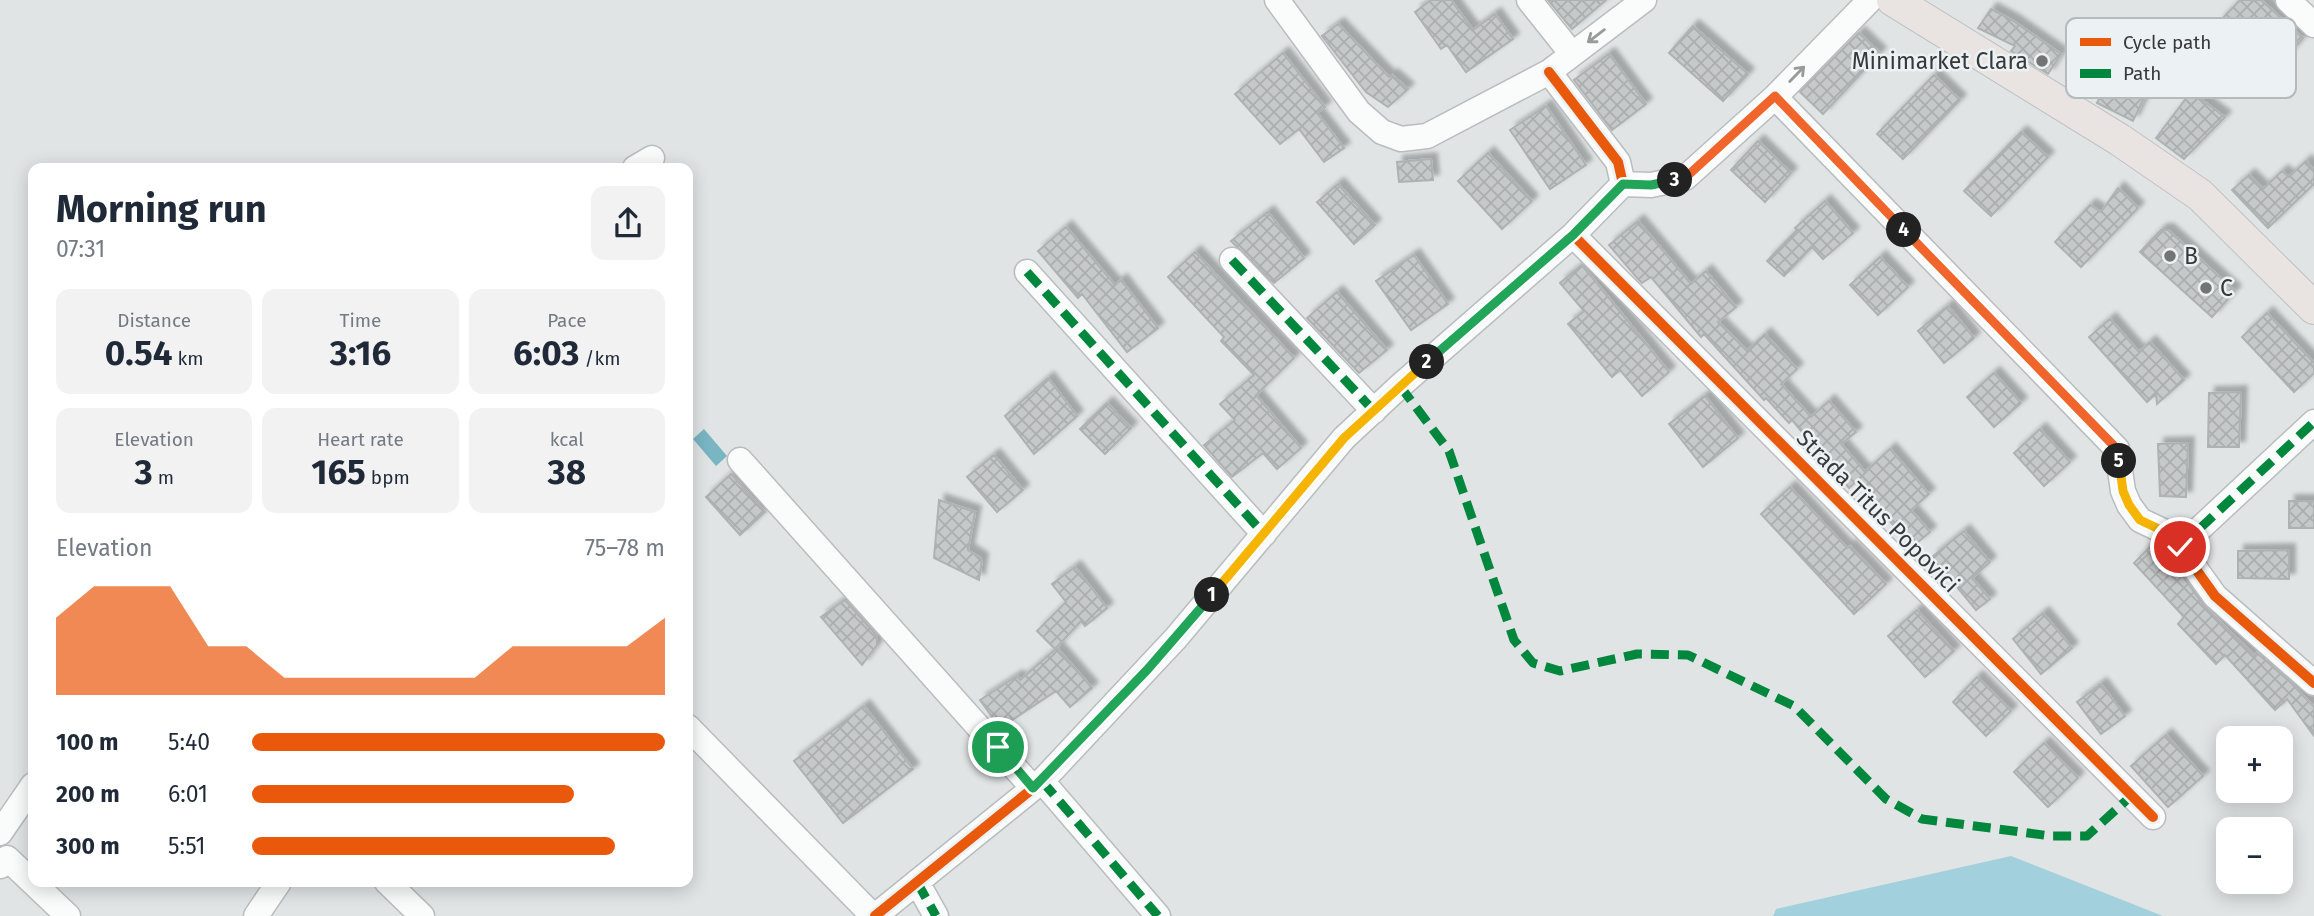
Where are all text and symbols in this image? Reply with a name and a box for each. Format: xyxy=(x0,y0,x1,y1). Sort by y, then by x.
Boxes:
legend xyxy=(2066,18,2296,98)
one-way arrow xyxy=(1588,28,1606,43)
text: Cycle path xyxy=(2123,31,2211,54)
place label: Minimarket Clara xyxy=(1852,47,2028,75)
marker: Minimarket Clara xyxy=(2034,53,2050,69)
text: Path xyxy=(2123,62,2161,85)
one-way arrow xyxy=(1789,66,1806,83)
pin: 3 xyxy=(1658,162,1692,198)
text: 3 xyxy=(1670,168,1679,191)
text: Morning run xyxy=(56,186,267,232)
button: share xyxy=(591,186,665,260)
pin: 4 xyxy=(1886,212,1922,247)
text: 4 xyxy=(1898,218,1909,241)
text: 07:31 xyxy=(56,235,105,263)
place label: B xyxy=(2184,242,2198,270)
marker: B xyxy=(2162,248,2178,264)
place label: C xyxy=(2220,274,2233,302)
marker: C xyxy=(2198,280,2214,296)
text: Distance xyxy=(117,309,191,332)
text: Time xyxy=(340,309,381,332)
text: Pace xyxy=(547,309,587,332)
text: 0.54 xyxy=(105,332,173,374)
text: 3:16 xyxy=(330,332,391,374)
text: 6:03 xyxy=(513,332,580,374)
pin: 2 xyxy=(1410,344,1444,380)
text: km xyxy=(173,347,204,370)
text: /km xyxy=(580,347,621,370)
text: 2 xyxy=(1422,350,1431,373)
street label: Strada Titus Popovici xyxy=(1791,424,1965,598)
text: Elevation xyxy=(114,428,194,451)
text: Heart rate xyxy=(317,428,404,451)
text: kcal xyxy=(550,428,584,451)
pin: 5 xyxy=(2102,444,2136,478)
text: 5 xyxy=(2113,449,2124,472)
text: 3 xyxy=(134,451,153,493)
text: 165 xyxy=(311,451,366,493)
text: 38 xyxy=(548,451,586,493)
text: m xyxy=(153,466,174,489)
text: bpm xyxy=(366,466,410,489)
pin xyxy=(2150,517,2210,577)
icon: check xyxy=(2161,528,2199,566)
text: Elevation xyxy=(56,534,152,562)
text: 75–78 m xyxy=(585,534,665,562)
pin: 1 xyxy=(1194,578,1230,612)
text: 1 xyxy=(1207,583,1216,606)
pin xyxy=(968,717,1028,777)
map controls xyxy=(2216,726,2293,894)
button: + xyxy=(2216,726,2293,803)
text: 100 m xyxy=(56,728,118,756)
text: 5:40 xyxy=(168,728,210,756)
icon: arrive xyxy=(979,728,1017,766)
text: 200 m xyxy=(56,780,120,808)
text: 6:01 xyxy=(168,780,208,808)
button: − xyxy=(2216,817,2293,894)
text: 300 m xyxy=(56,832,120,860)
text: 5:51 xyxy=(168,832,205,860)

